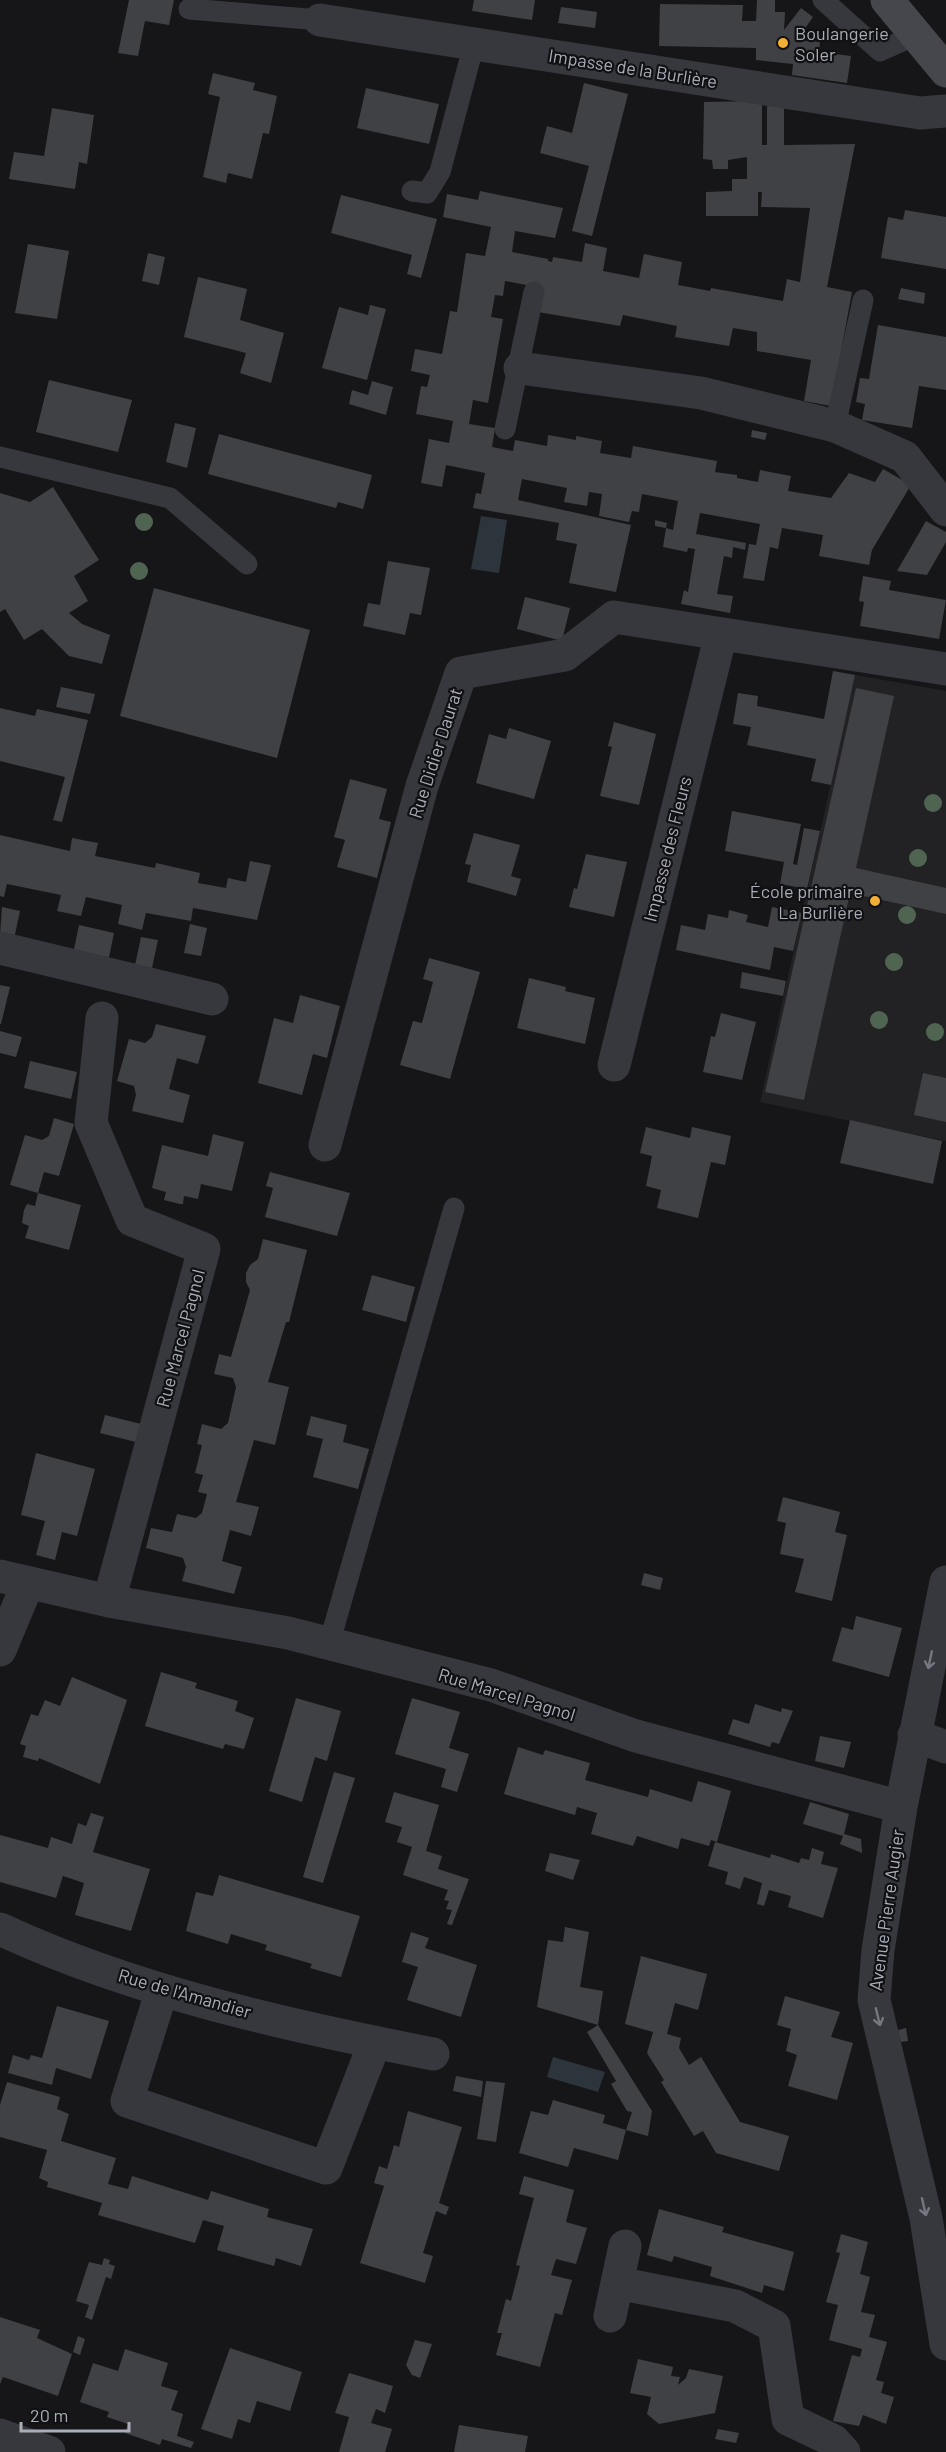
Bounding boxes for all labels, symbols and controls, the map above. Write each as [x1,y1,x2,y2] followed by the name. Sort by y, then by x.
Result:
[795,22,889,65] place label: Boulangerie Soler
[776,36,790,50] marker: Boulangerie Soler
[547,44,719,92] street label: Impasse de la Burlière
[404,685,466,821] street label: Rue Didier Daurat
[638,774,696,924] street label: Impasse des Fleurs
[750,880,863,923] place label: École primaire La Burlière
[868,894,882,908] marker: École primaire La Burlière
[151,1267,209,1409] street label: Rue Marcel Pagnol
[924,1649,935,1669] one-way arrow
[436,1663,578,1725] street label: Rue Marcel Pagnol
[864,1827,908,1992] street label: Avenue Pierre Augier
[116,1963,255,2023] street label: Rue de l'Amandier
[873,2008,885,2027] one-way arrow
[918,2197,930,2216] one-way arrow
[21,2395,129,2433] scale bar
[30,2404,68,2426] text: 20 m

